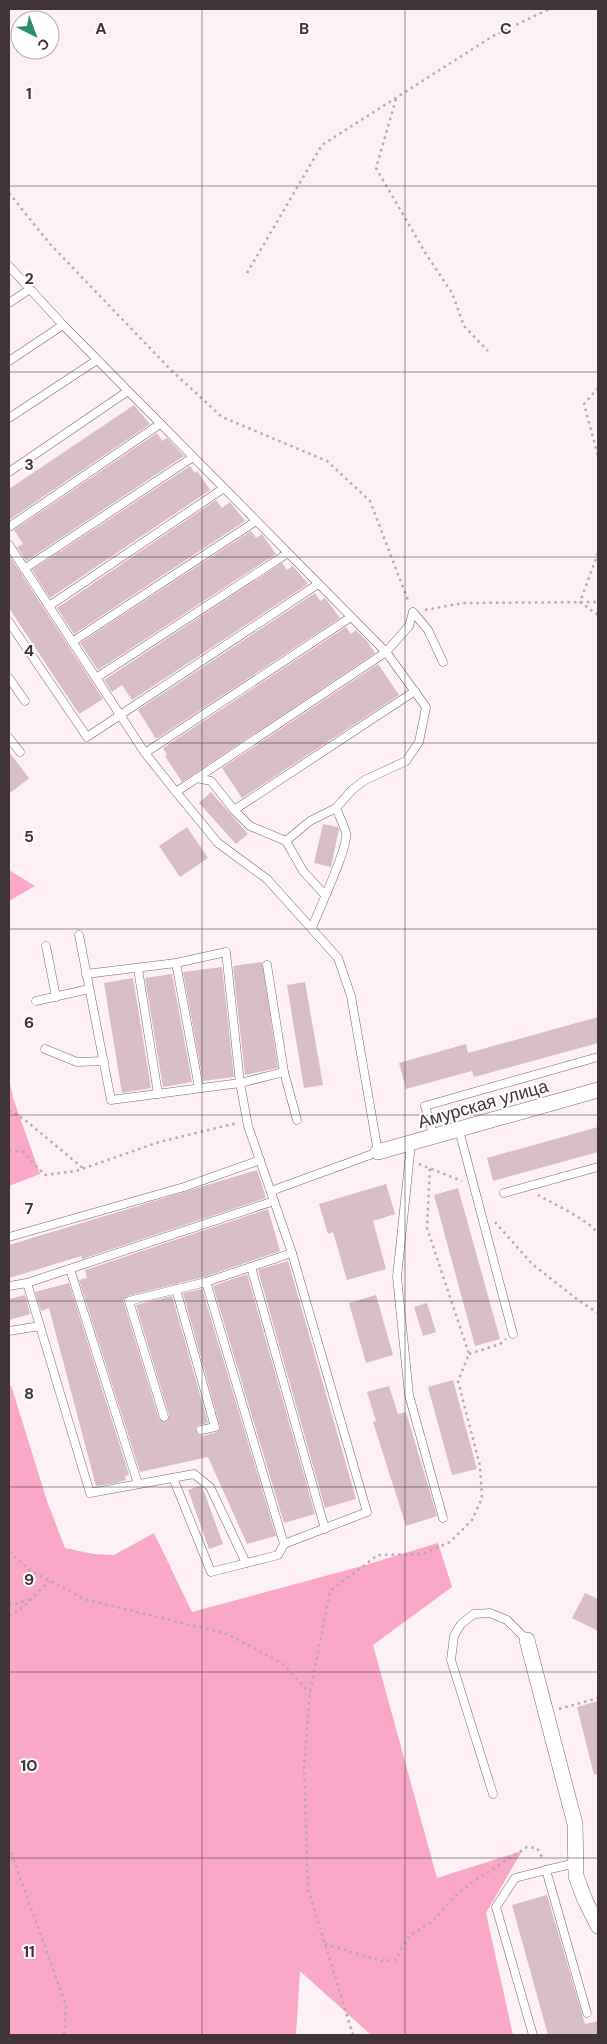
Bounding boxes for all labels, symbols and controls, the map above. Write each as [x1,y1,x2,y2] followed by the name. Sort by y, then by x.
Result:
[10,10,60,60] north arrow
[95,18,107,39] text: A
[299,18,309,39] text: B
[500,18,512,39] text: C
[34,35,53,55] text: С
[26,83,32,104] text: 1
[24,268,34,289] text: 2
[24,454,34,475] text: 3
[24,640,34,661] text: 4
[24,826,34,847] text: 5
[24,1012,34,1033] text: 6
[415,1074,552,1134] street label: Амурская улица
[25,1198,34,1219] text: 7
[24,1383,34,1404] text: 8
[24,1569,34,1590] text: 9
[20,1755,38,1776] text: 10
[23,1941,35,1962] text: 11

